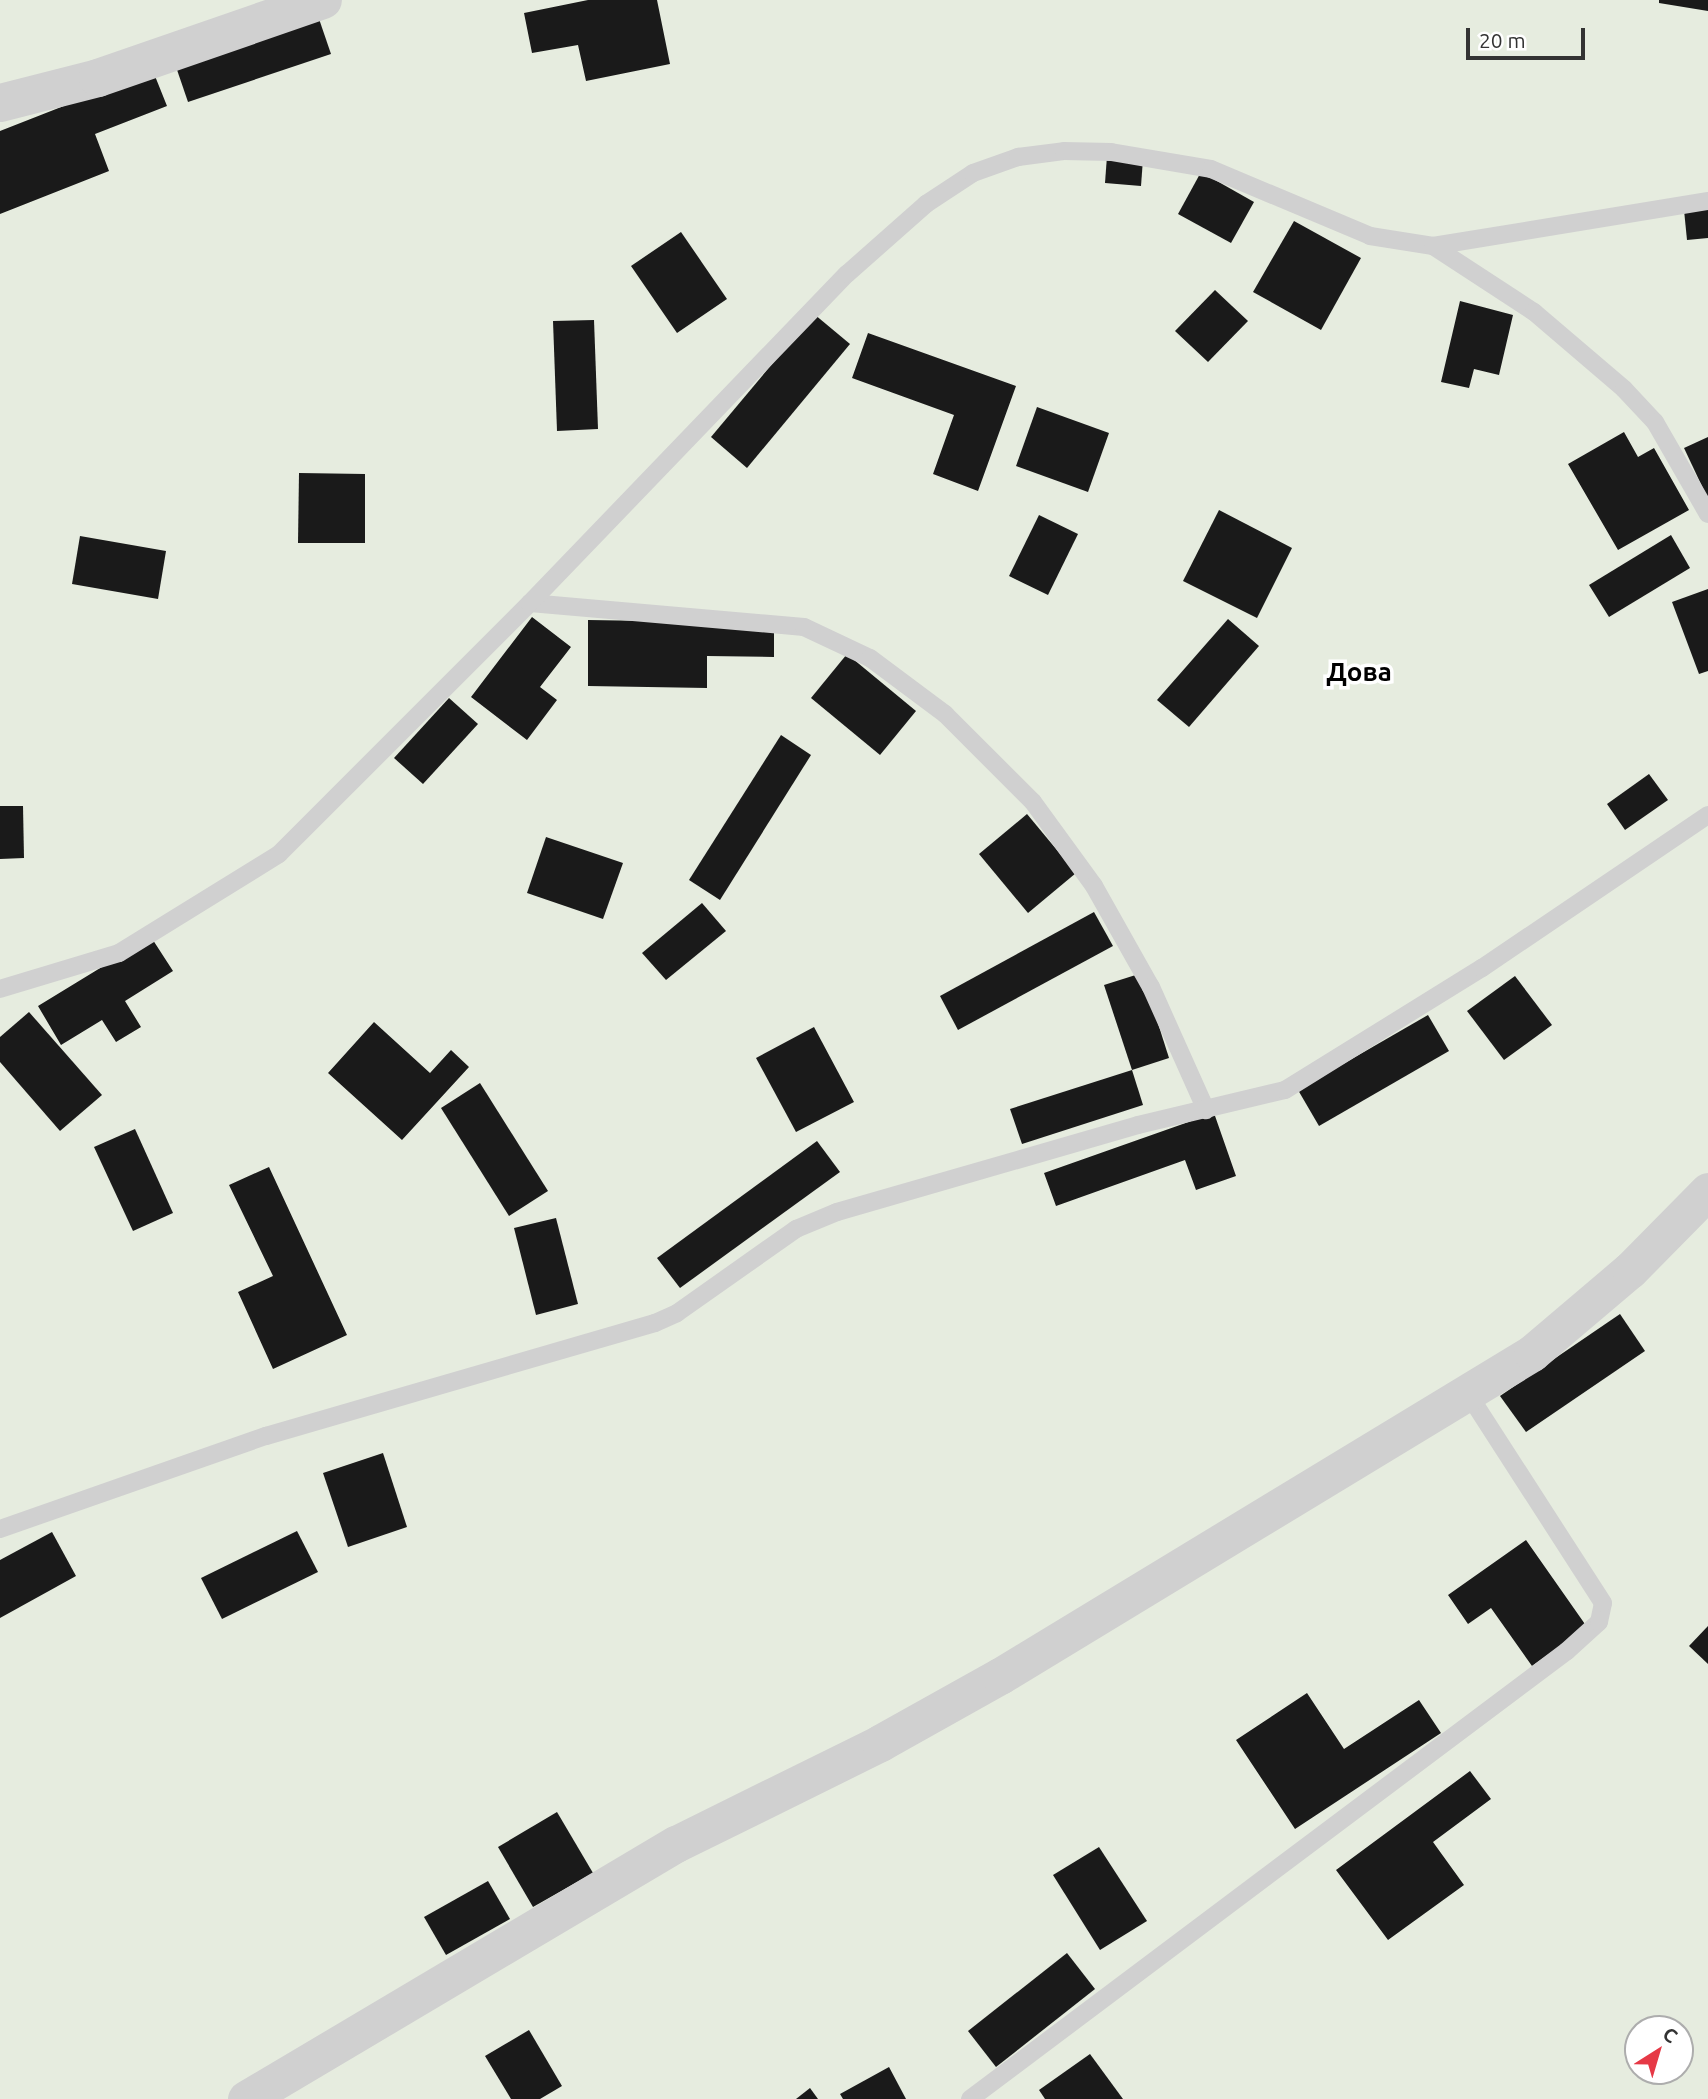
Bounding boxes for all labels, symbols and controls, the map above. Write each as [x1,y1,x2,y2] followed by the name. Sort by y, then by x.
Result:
[1470,14,1589,58] scale bar
[1479,28,1526,52] text: 20 m
[1326,656,1392,688] district label: Дова
[1624,2015,1694,2085] north arrow
[1659,2022,1682,2047] text: С

